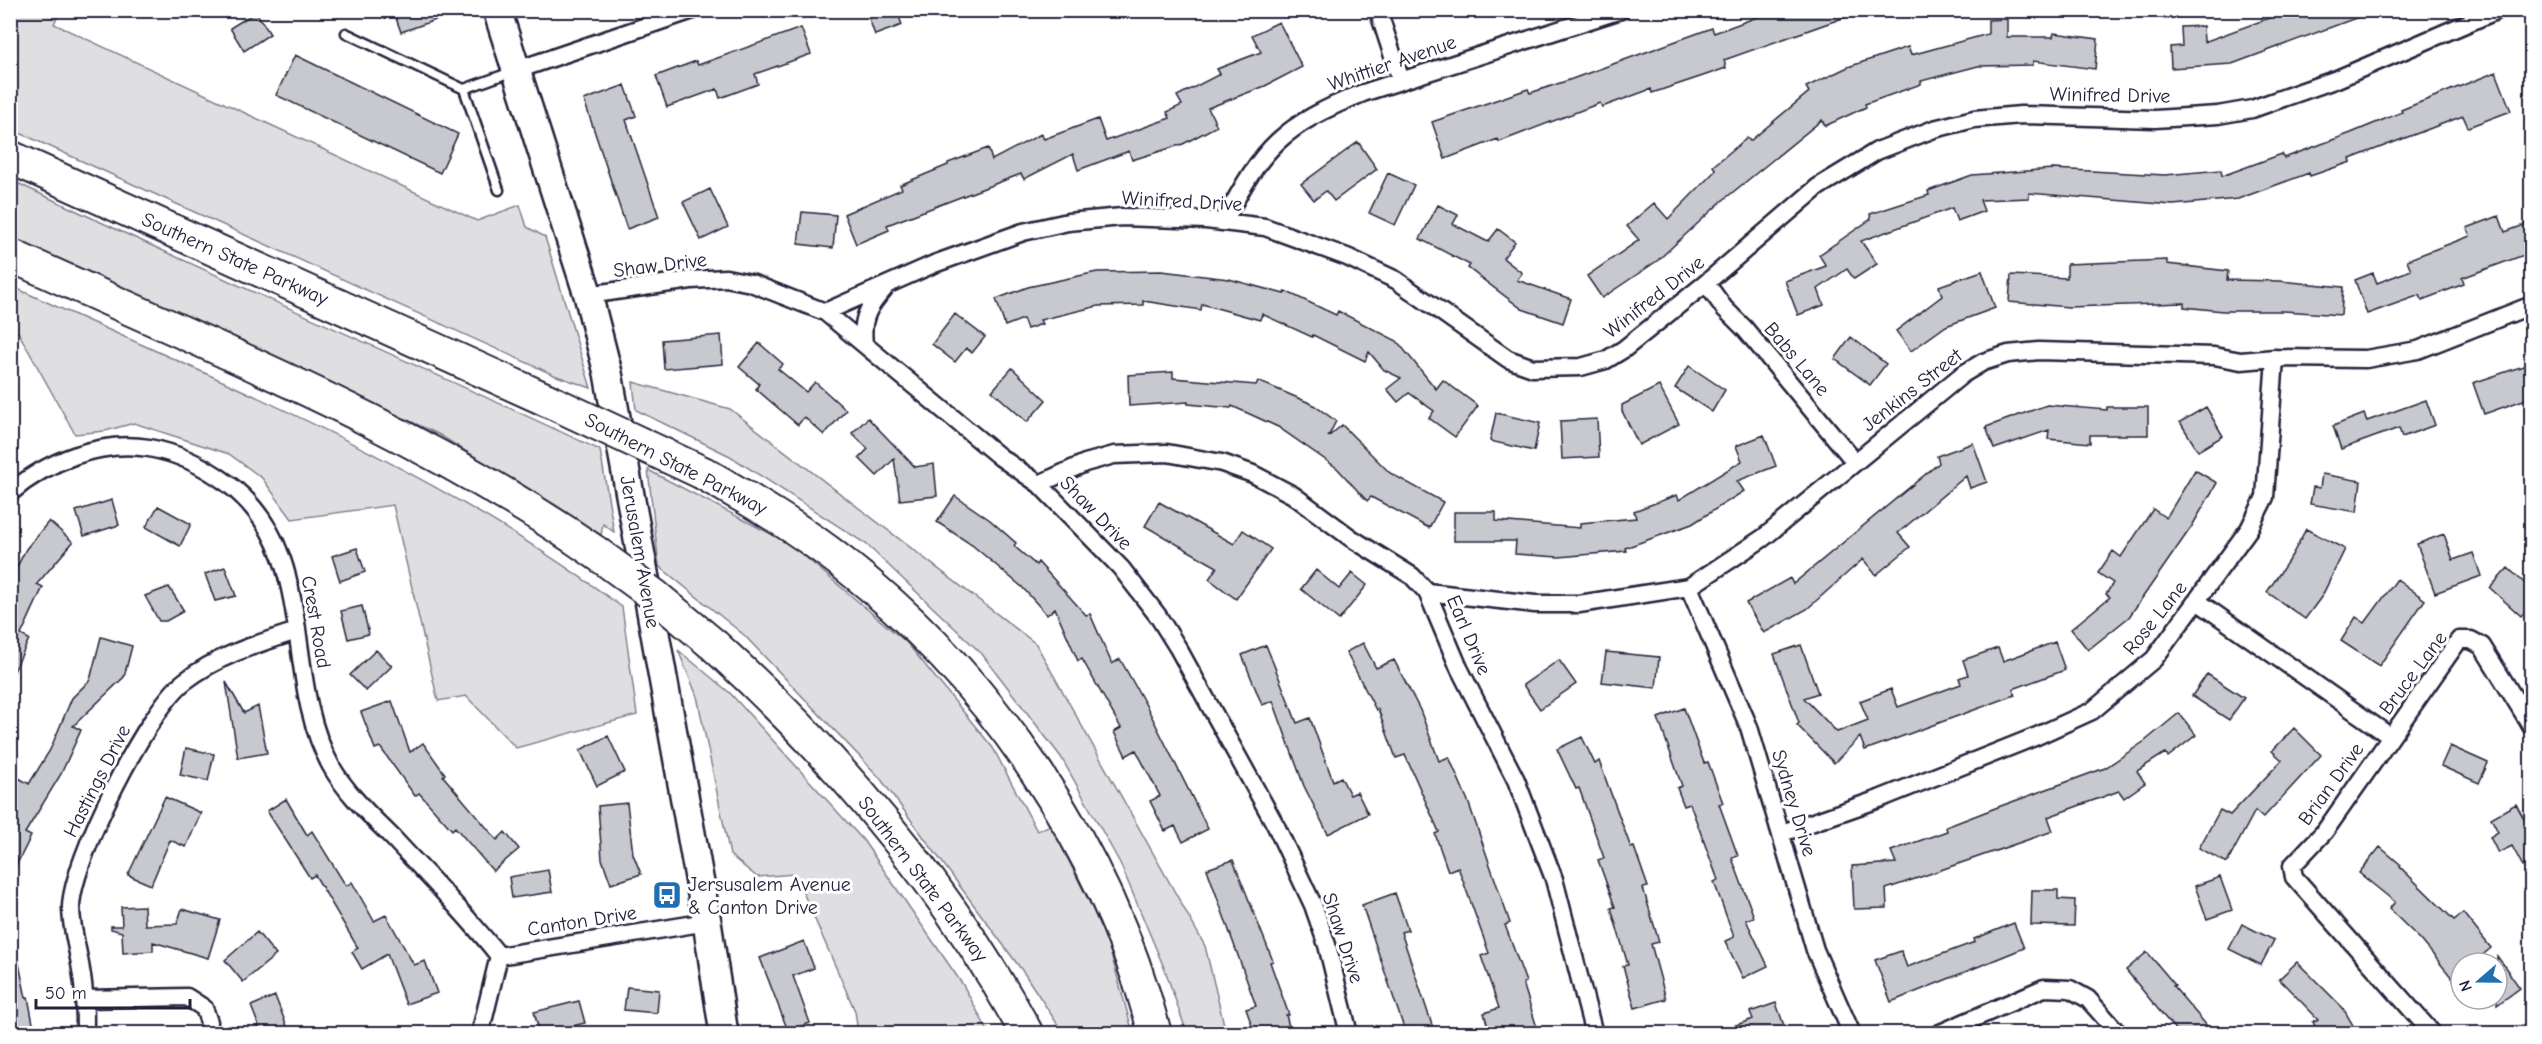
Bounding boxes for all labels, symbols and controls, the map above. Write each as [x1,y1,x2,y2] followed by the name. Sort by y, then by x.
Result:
[1325,30,1459,96] street label: Whittier Avenue
[2049,82,2171,108] street label: Winifred Drive
[1121,186,1243,216] street label: Winifred Drive
[138,208,332,311] street label: Southern State Parkway
[612,248,708,282] street label: Shaw Drive
[1599,251,1709,343] street label: Winifred Drive
[1759,317,1835,401] street label: Babs Lane
[1857,343,1968,436] street label: Jenkins Street
[581,408,771,520] street label: Southern State Parkway
[1055,471,1137,555] street label: Shaw Drive
[615,474,665,630] street label: Jerusalem Avenue
[297,574,335,670] street label: Crest Road
[2118,577,2192,659] street label: Rose Lane
[1442,592,1496,678] street label: Earl Drive
[2374,627,2452,719] street label: Bruce Lane
[59,721,135,841] street label: Hastings Drive
[2293,738,2369,830] street label: Brian Drive
[1767,747,1821,859] street label: Sydney Drive
[853,792,993,966] street label: Southern State Parkway
[688,873,851,919] place label: Jersusalem Avenue & Canton Drive
[651,879,683,911] bus stop icon: Jersusalem Avenue & Canton Drive
[1318,890,1368,986] street label: Shaw Drive
[526,901,638,941] street label: Canton Drive
[2449,951,2509,1011] north arrow
[36,972,190,1010] scale bar
[2456,978,2476,994] text: N
[45,983,87,1004] text: 50 m

